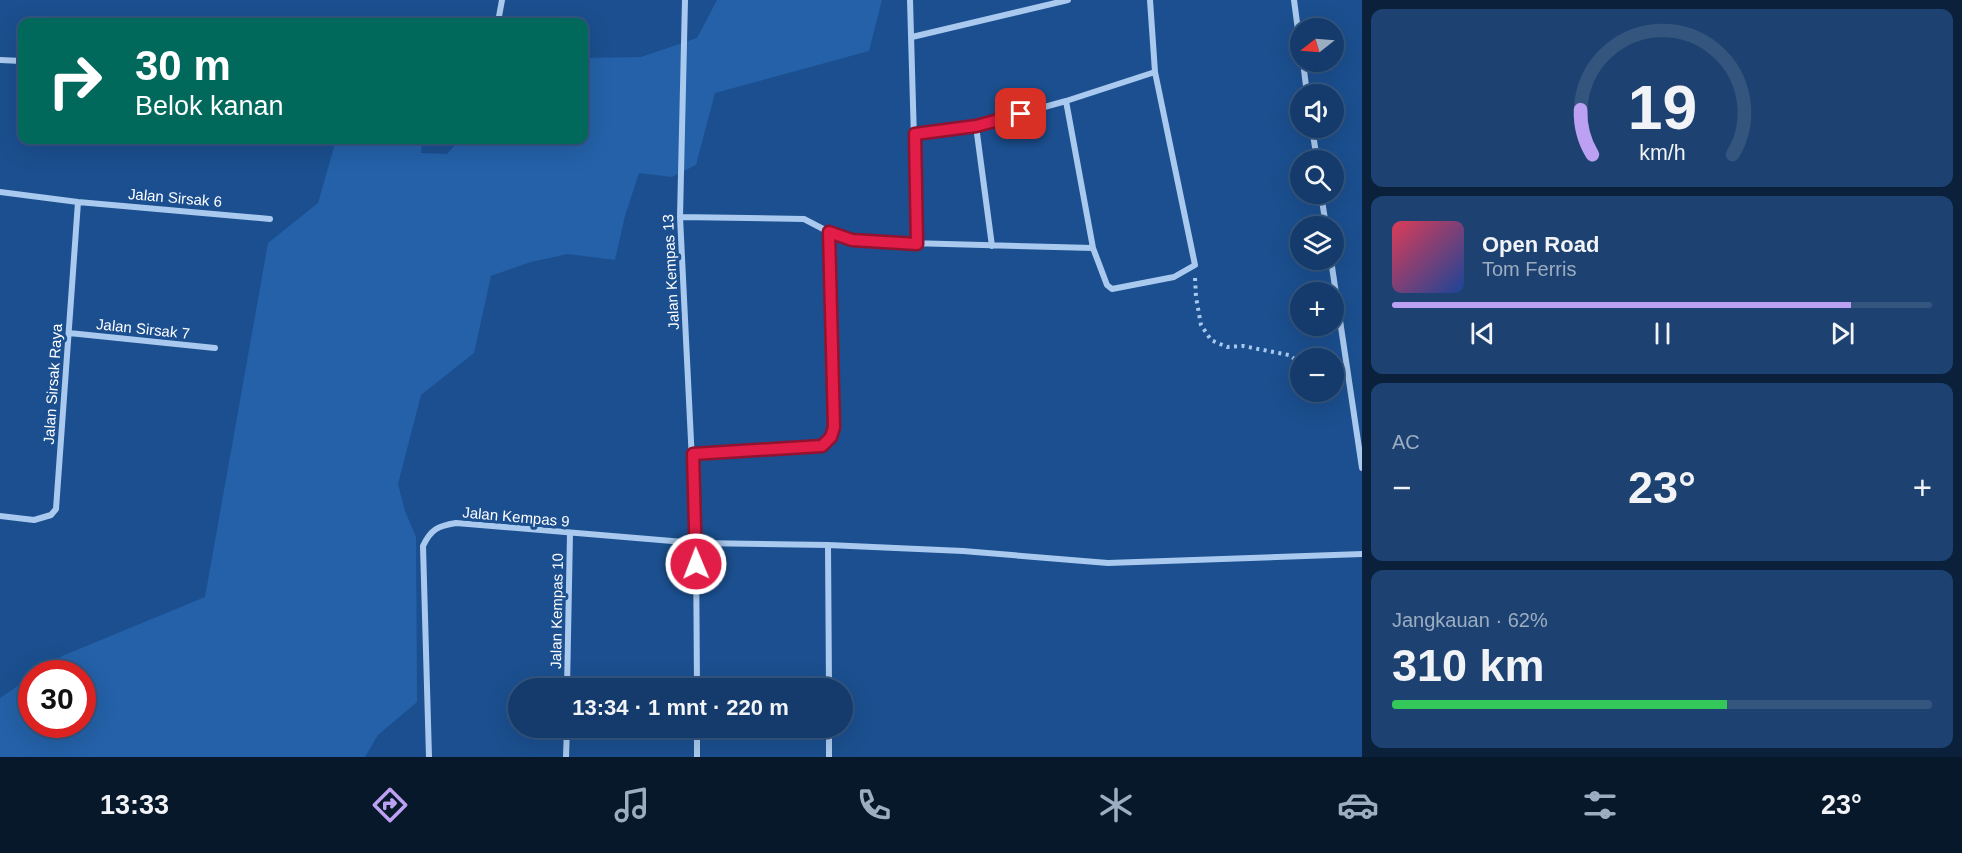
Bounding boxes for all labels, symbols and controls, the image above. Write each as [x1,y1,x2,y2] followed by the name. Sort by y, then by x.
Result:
[1290,18,1344,72] north arrow
[1290,18,1344,402] map controls
[36,42,114,120] icon: right
[135,42,231,89] text: 30 m
[1627,73,1697,142] text: 19
[1290,84,1344,138] button: sound
[995,88,1046,139] pin
[135,91,284,121] text: Belok kanan
[1004,97,1037,130] icon: arrive
[1639,141,1685,165] text: km/h
[1290,150,1344,204] button: search
[127,185,223,210] street label: Jalan Sirsak 6
[659,214,682,330] street label: Jalan Kempas 13
[1290,216,1344,270] button: layers
[1482,232,1599,257] text: Open Road
[1482,258,1576,280] text: Tom Ferris
[1290,282,1344,336] button: +
[95,315,191,342] street label: Jalan Sirsak 7
[1466,317,1499,350] icon: previous
[1646,317,1679,350] icon: pause
[1826,317,1859,350] icon: next
[40,322,65,445] street label: Jalan Sirsak Raya
[1290,348,1344,402] button: −
[1392,431,1420,453] text: AC
[1628,462,1696,513] text: 23°
[1392,469,1411,506] text: −
[1913,469,1932,506] text: +
[462,503,570,530] street label: Jalan Kempas 9
[664,532,728,596] position arrow
[547,553,566,669] street label: Jalan Kempas 10
[1392,609,1548,631] text: Jangkauan · 62%
[1392,640,1545,691] text: 310 km
[18,660,96,738] speed limit sign: 30
[572,695,789,720] text: 13:34 · 1 mnt · 220 m
[369,784,411,826] icon: directions
[611,784,653,826] icon: music
[853,784,895,826] icon: phone
[1095,784,1137,826] icon: climate
[1337,784,1379,826] icon: car
[1579,784,1621,826] icon: filters
[100,790,169,820] text: 13:33
[1821,790,1862,820] text: 23°

